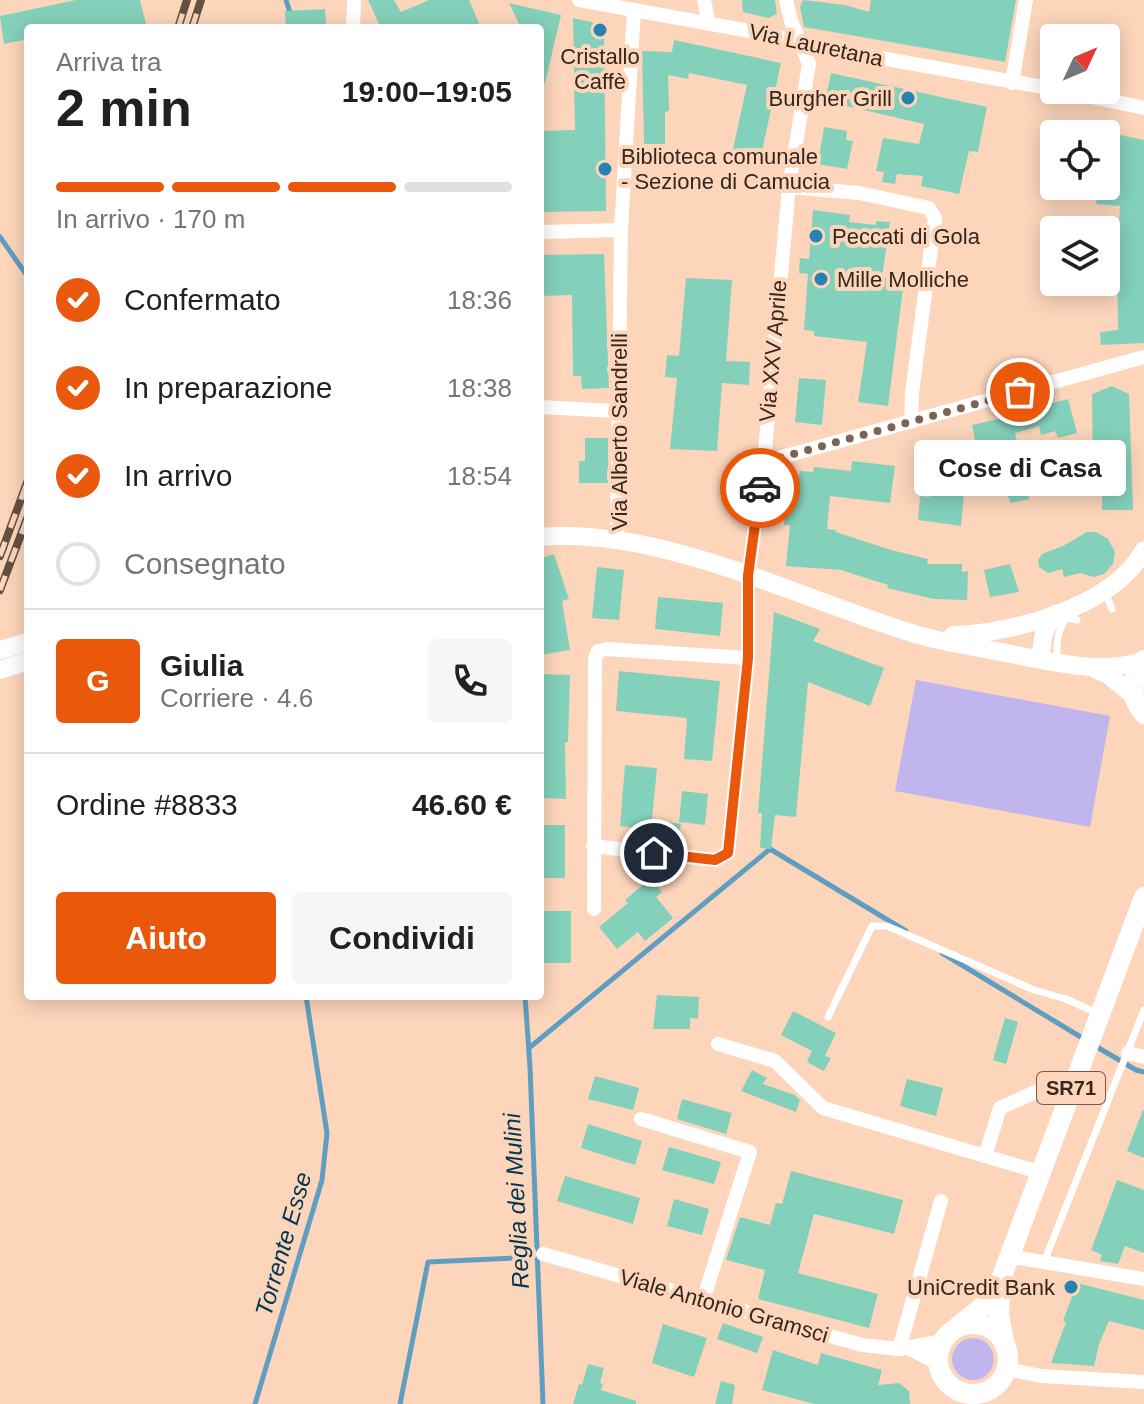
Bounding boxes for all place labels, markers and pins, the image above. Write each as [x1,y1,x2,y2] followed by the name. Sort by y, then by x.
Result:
[591,21,609,39] marker: Cristallo Caffè
[560,44,640,94] place label: Cristallo Caffè
[769,86,892,111] place label: Burgher Grill
[899,89,917,107] marker: Burgher Grill
[621,144,831,194] place label: Biblioteca comunale - Sezione di Camucia
[596,160,614,178] marker: Biblioteca comunale - Sezione di Camucia
[832,224,981,249] place label: Peccati di Gola
[807,227,825,245] marker: Peccati di Gola
[837,267,969,292] place label: Mille Molliche
[812,270,830,288] marker: Mille Molliche
[986,358,1054,426] pin
[914,440,1126,496] callout: Cose di Casa
[620,819,688,887] pin
[907,1275,1056,1300] place label: UniCredit Bank
[1062,1278,1080,1296] marker: UniCredit Bank

